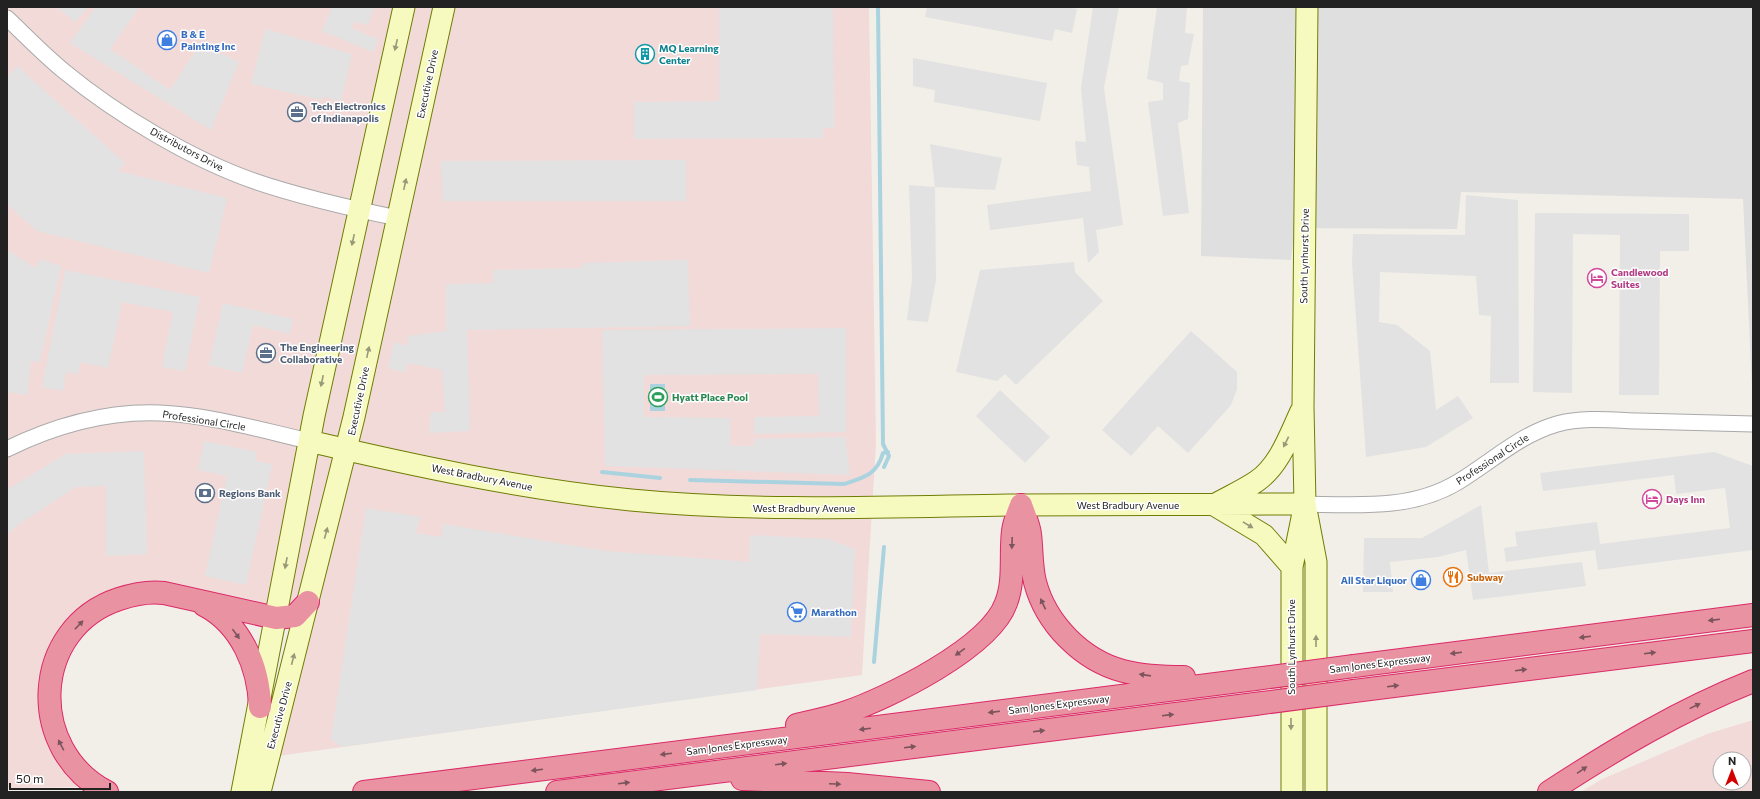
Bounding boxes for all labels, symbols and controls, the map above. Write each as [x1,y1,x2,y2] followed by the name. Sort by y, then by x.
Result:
[181,28,235,52] place label: B & E Painting Inc
[156,29,178,51] shop icon: B & E Painting Inc
[393,39,399,51] one-way arrow
[659,42,719,66] place label: MQ Learning Center
[634,43,656,65] building icon: MQ Learning Center
[414,49,440,119] street label: Executive Drive
[311,100,386,124] place label: Tech Electronics of Indianapolis
[286,101,308,123] office icon: Tech Electronics of Indianapolis
[148,125,226,173] street label: Distributors Drive
[403,178,409,190] one-way arrow
[1297,208,1311,304] street label: South Lynhurst Drive
[349,234,355,247] one-way arrow
[1611,266,1669,290] place label: Candlewood Suites
[1586,267,1608,289] hotel icon: Candlewood Suites
[280,341,354,365] place label: The Engineering Collaborative
[255,342,277,364] office icon: The Engineering Collaborative
[366,346,372,358] one-way arrow
[345,366,371,436] street label: Executive Drive
[319,375,325,387] one-way arrow
[647,386,669,408] sports icon: Hyatt Place Pool
[672,391,748,403] place label: Hyatt Place Pool
[162,408,246,432] street label: Professional Circle
[1453,431,1531,487] street label: Professional Circle
[1283,437,1289,448] one-way arrow
[431,461,533,493] street label: West Bradbury Avenue
[194,482,216,504] bank icon: Regions Bank
[219,487,281,499] place label: Regions Bank
[1641,488,1663,510] hotel icon: Days Inn
[1666,493,1705,505] place label: Days Inn
[1077,499,1179,511] street label: West Bradbury Avenue
[753,502,855,514] street label: West Bradbury Avenue
[1243,521,1253,529] one-way arrow
[323,527,329,539] one-way arrow
[1009,537,1016,549] one-way arrow
[283,557,289,570] one-way arrow
[1442,566,1464,588] restaurant icon: Subway
[1410,569,1432,591] shop icon: All Star Liquor
[1467,571,1504,583] place label: Subway
[1341,574,1407,586] place label: All Star Liquor
[1040,598,1046,609] one-way arrow
[1285,599,1297,695] street label: South Lynhurst Drive
[786,601,808,623] supermarket icon: Marathon
[811,606,857,618] place label: Marathon
[1708,617,1720,623] one-way arrow
[74,620,83,630] one-way arrow
[232,629,240,639] one-way arrow
[1313,634,1319,647] one-way arrow
[1579,634,1591,640] one-way arrow
[954,648,965,657] one-way arrow
[1450,650,1462,656] one-way arrow
[1644,650,1657,657] one-way arrow
[1329,651,1431,675] street label: Sam Jones Expressway
[291,653,297,665] one-way arrow
[1515,667,1528,673] one-way arrow
[1139,672,1151,678] one-way arrow
[264,680,294,750] street label: Executive Drive
[1386,683,1399,689] one-way arrow
[1008,692,1110,716] street label: Sam Jones Expressway
[1689,703,1700,709] one-way arrow
[988,709,1000,715] one-way arrow
[1162,712,1175,718] one-way arrow
[1288,718,1294,731] one-way arrow
[859,725,871,732] one-way arrow
[1033,728,1046,734] one-way arrow
[686,733,788,757] street label: Sam Jones Expressway
[57,739,64,751] one-way arrow
[904,744,917,751] one-way arrow
[660,750,672,757] one-way arrow
[1712,751,1752,791] north arrow
[1728,754,1736,767] text: N
[775,760,788,767] one-way arrow
[10,765,110,791] scale bar
[531,767,543,773] one-way arrow
[1576,767,1588,774] one-way arrow
[16,771,44,785] text: 50 m
[618,780,630,787] one-way arrow
[829,781,842,787] one-way arrow

